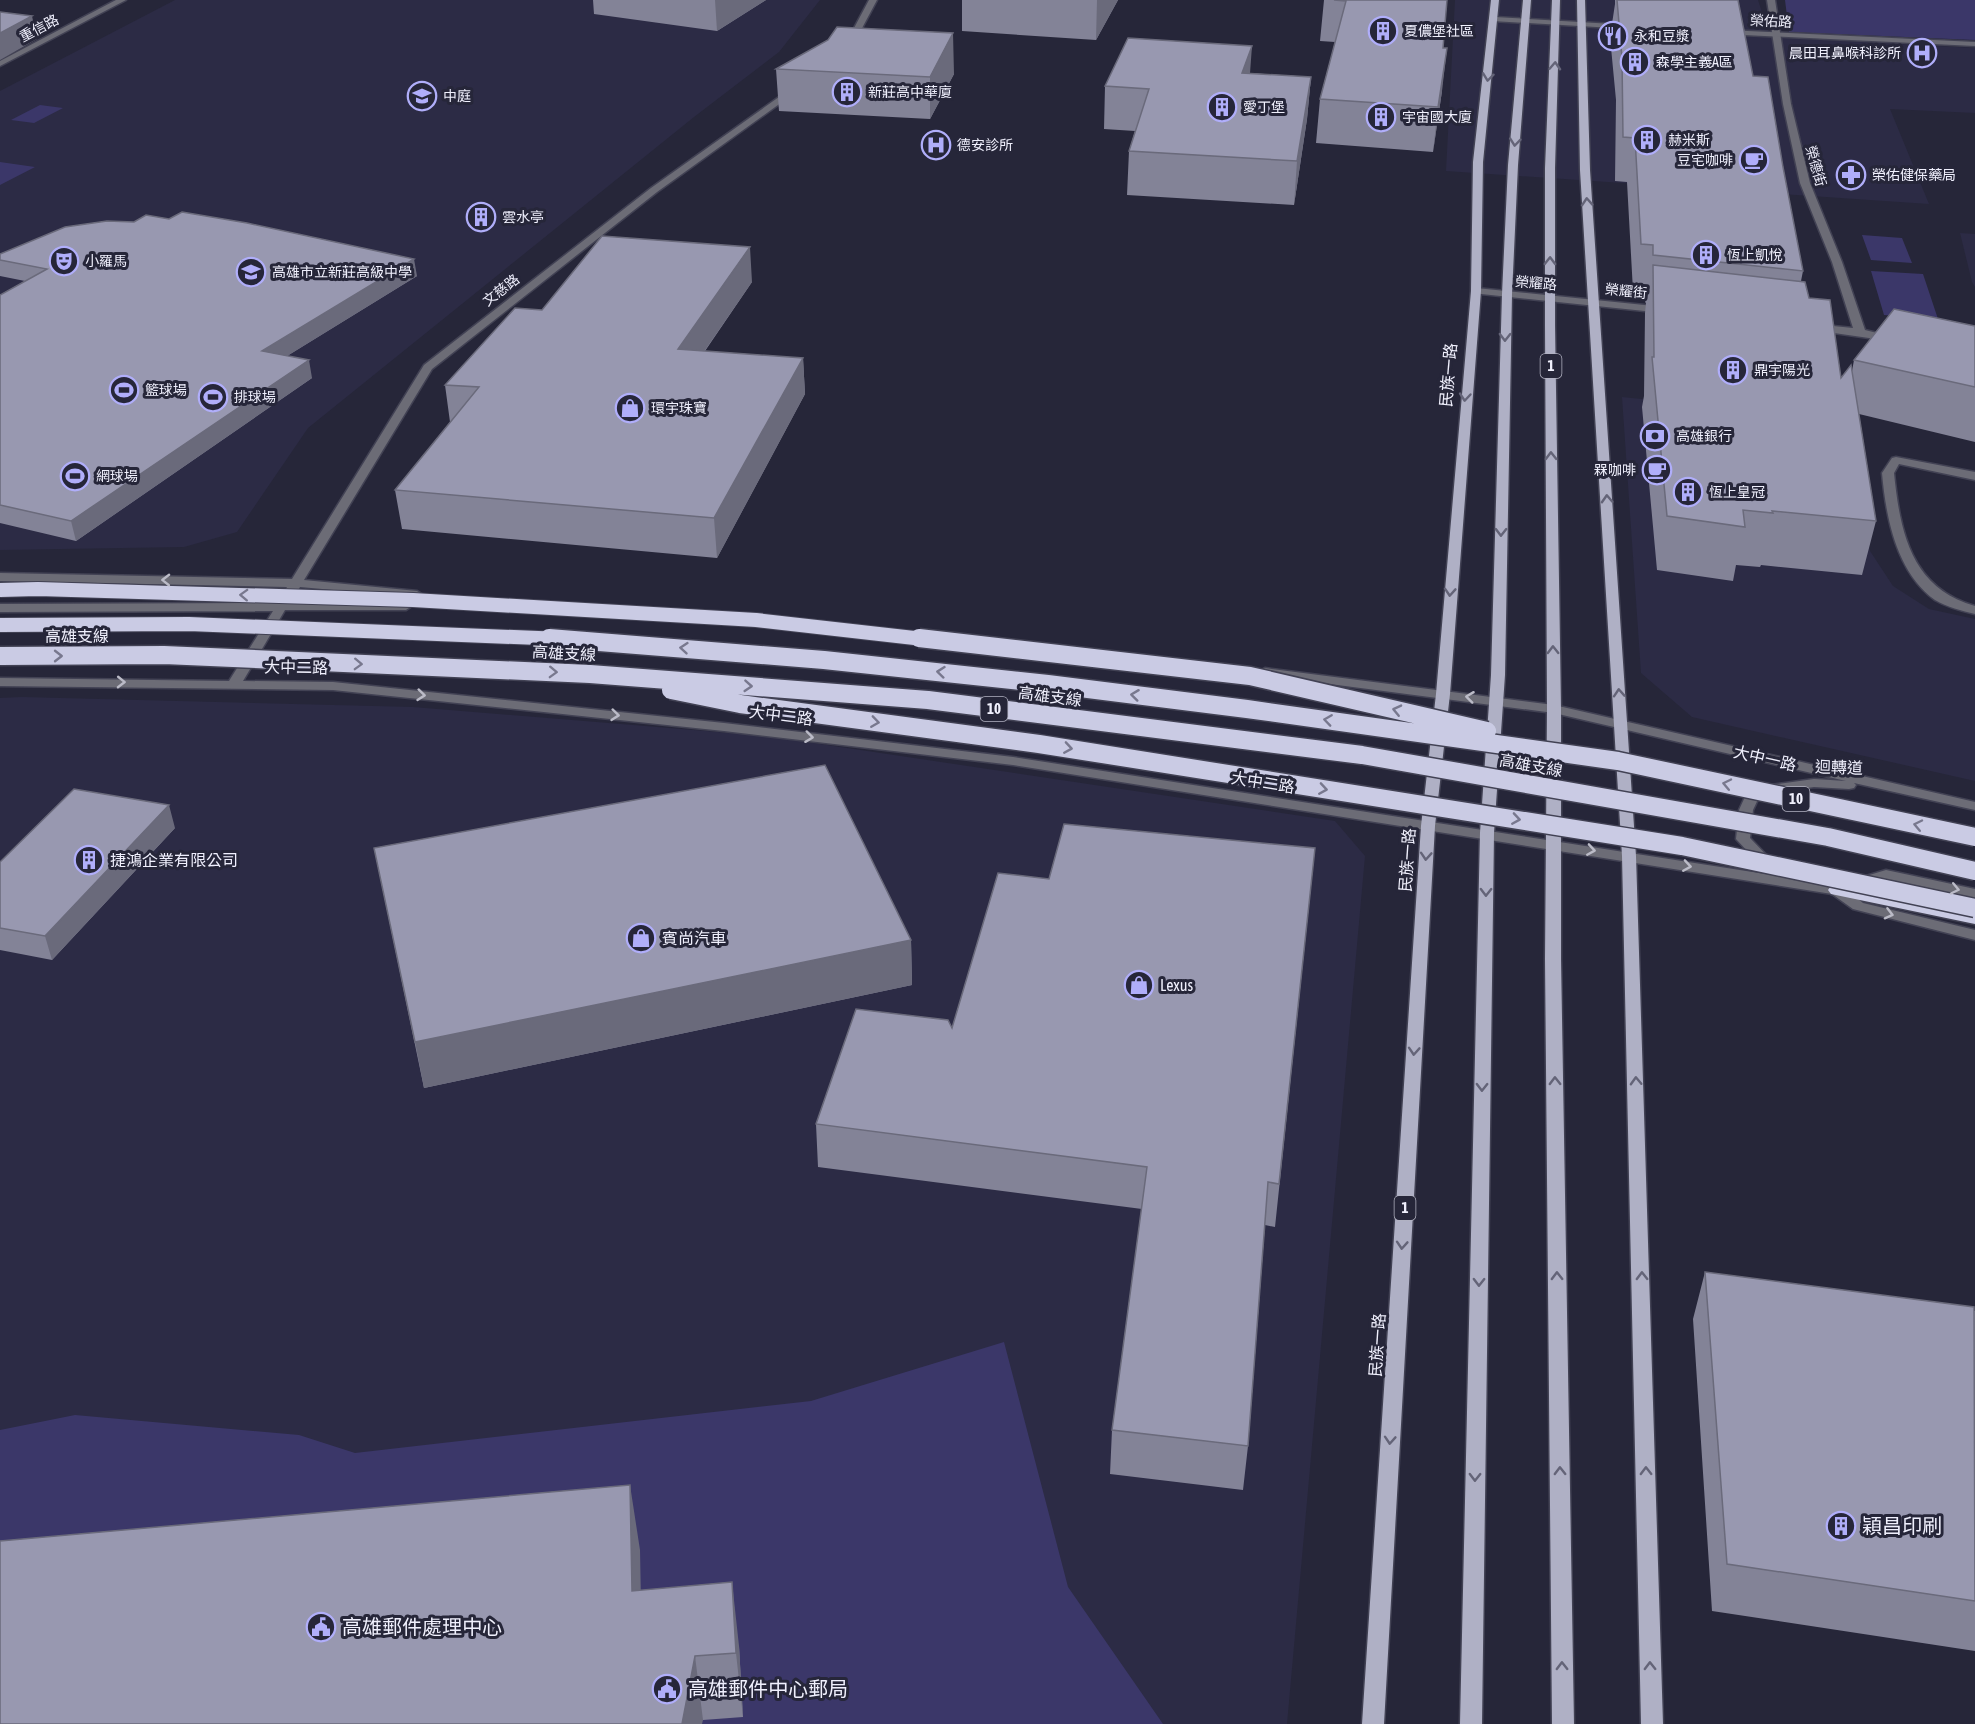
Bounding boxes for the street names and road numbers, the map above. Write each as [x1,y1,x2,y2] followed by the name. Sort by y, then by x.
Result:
[17,11,61,45] street label: 重信路
[1750,12,1792,30] street label: 榮佑路
[1803,144,1829,188] street label: 榮德街
[480,271,522,309] street label: 文慈路
[1514,273,1558,293] street label: 榮耀路
[1604,281,1648,301] street label: 榮耀街
[1436,342,1460,408] street label: 民族一路
[1540,354,1562,378] road number: 1
[45,627,109,645] street label: 高雄支線
[532,642,596,664] street label: 高雄支線
[264,657,328,677] street label: 大中二路
[1017,683,1083,709] street label: 高雄支線
[980,697,1008,721] road number: 10
[748,702,814,728] street label: 大中二路
[1732,742,1798,774] street label: 大中一路
[1498,751,1564,779] street label: 高雄支線
[1815,757,1863,777] street label: 迴轉道
[1230,768,1296,796] street label: 大中二路
[1782,787,1810,811] road number: 10
[1396,827,1418,893] street label: 民族一路
[1394,1196,1416,1220] road number: 1
[1366,1312,1388,1378] street label: 民族一路

